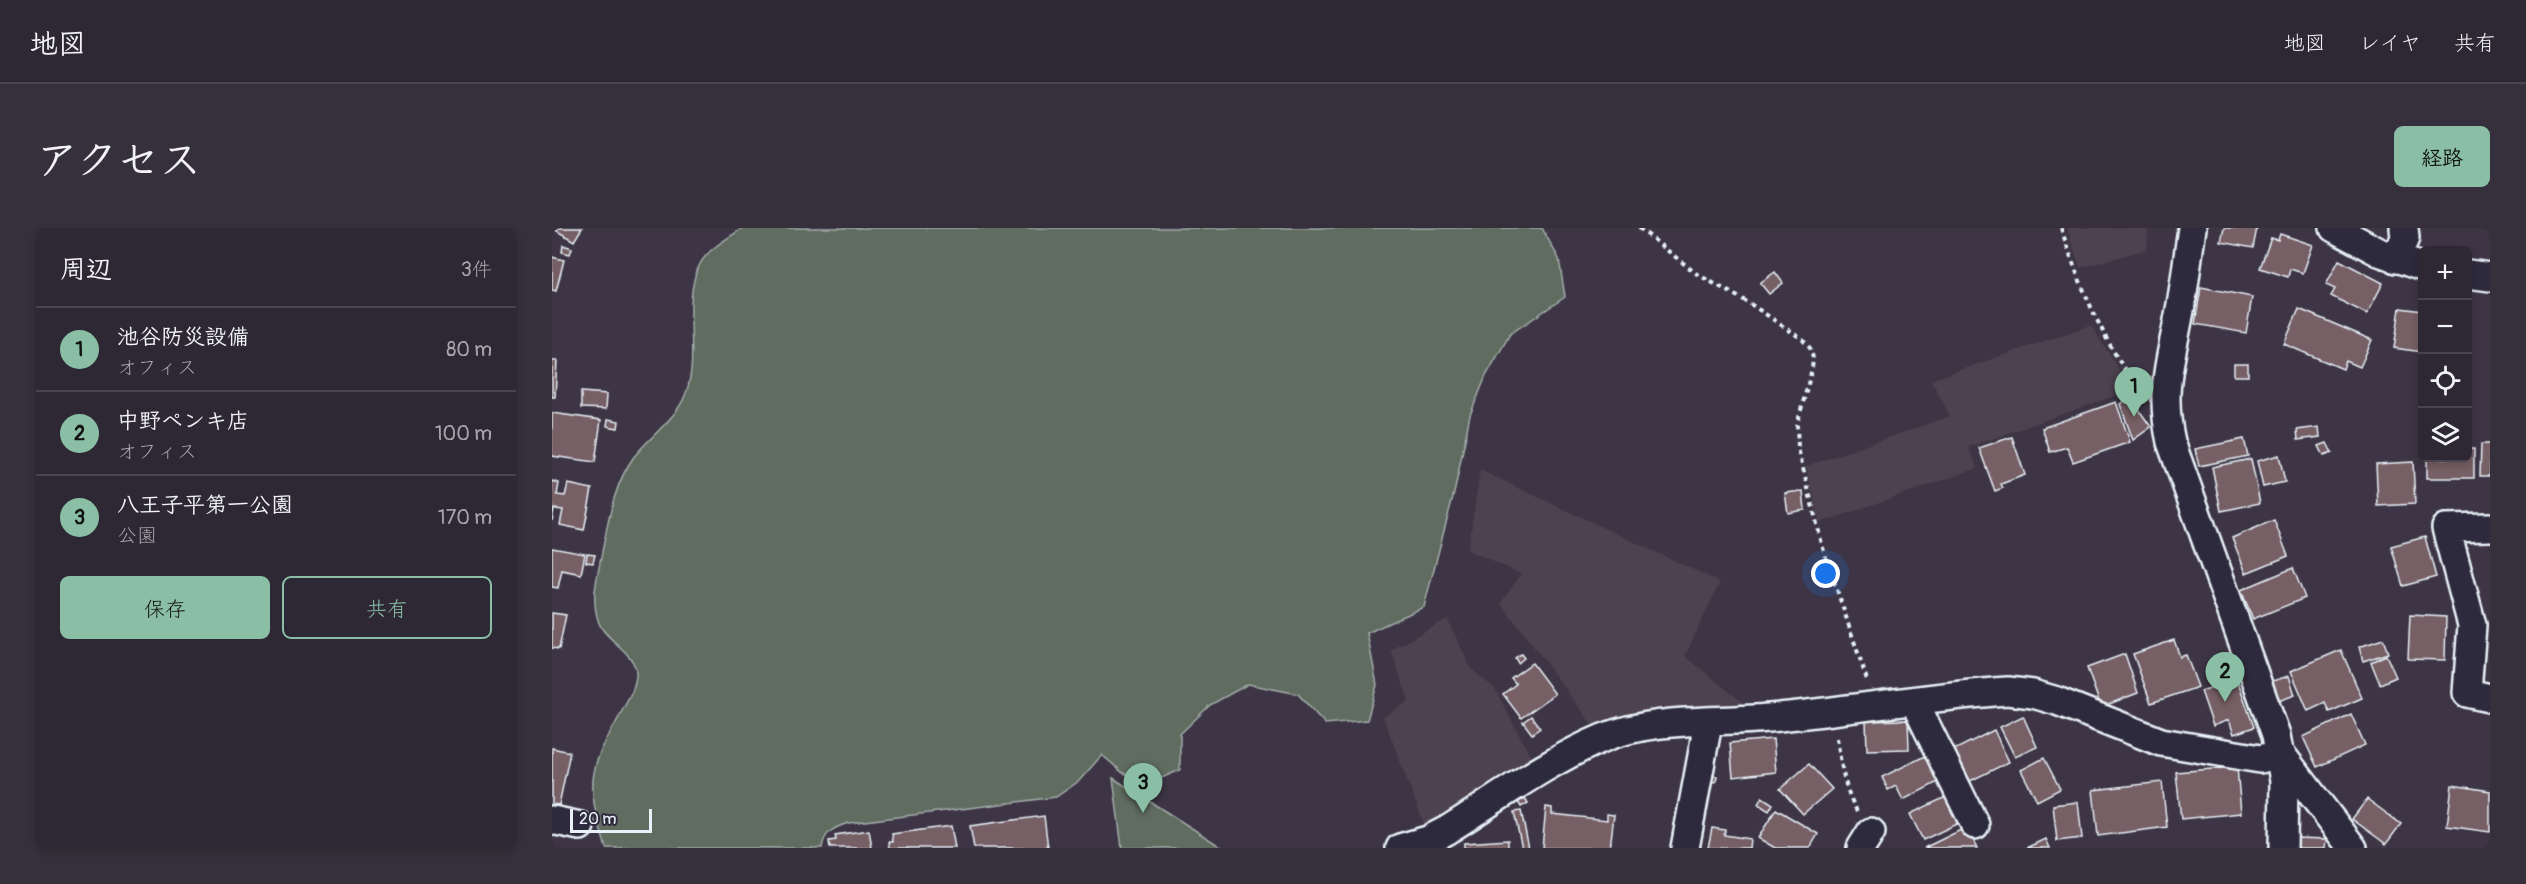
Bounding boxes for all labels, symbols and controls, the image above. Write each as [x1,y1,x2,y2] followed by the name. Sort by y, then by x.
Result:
[30,27,86,62] text: 地図
[2284,30,2326,57] text: 地図
[2359,30,2421,57] text: レイヤ
[2454,30,2496,57] text: 共有
[2394,126,2490,187] button: 経路
[36,135,201,187] text: アクセス
[2418,246,2472,462] map controls
[2418,246,2472,300] button: +
[60,254,112,286] text: 周辺
[461,257,492,282] text: 3件
[2418,300,2472,354] button: −
[117,323,249,351] text: 池谷防災設備
[76,337,83,362] text: 1
[446,337,492,362] text: 80 m
[2418,354,2472,408] button: locate
[117,355,197,380] text: オフィス
[2114,368,2154,417] pin: 1
[117,407,249,435] text: 中野ペンキ店
[2418,408,2472,462] button: layers
[74,421,85,446] text: 2
[435,421,492,446] text: 100 m
[117,439,197,464] text: オフィス
[117,491,293,519] text: 八王子平第一公園
[74,505,85,530] text: 3
[438,505,492,530] text: 170 m
[117,523,157,548] text: 公園
[1811,559,1840,588] your location
[60,576,270,639] button: 保存
[282,576,492,639] button: 共有
[2206,652,2244,702] pin: 2
[1124,764,1162,813] pin: 3
[570,806,652,834] scale bar
[579,809,617,829] text: 20 m

